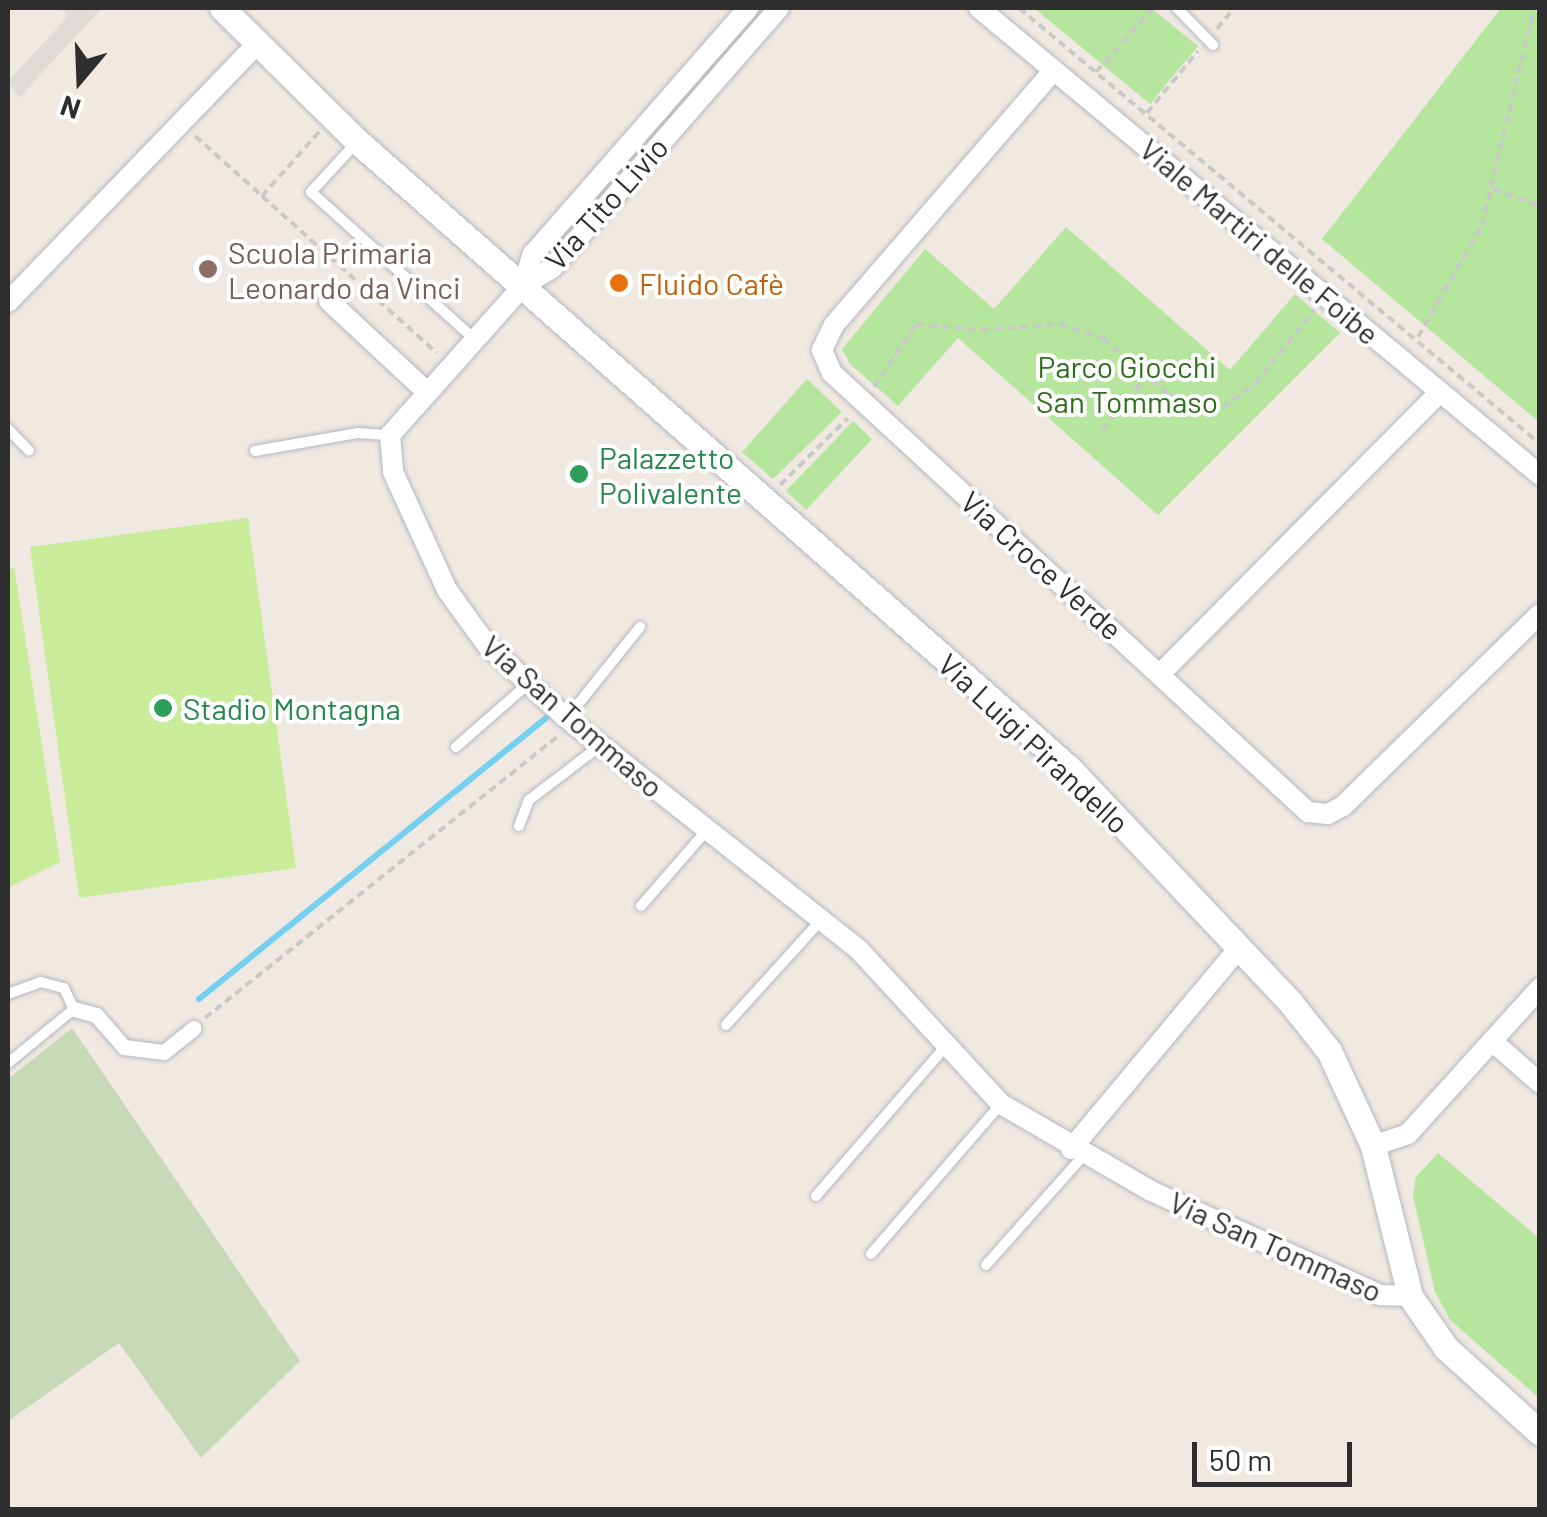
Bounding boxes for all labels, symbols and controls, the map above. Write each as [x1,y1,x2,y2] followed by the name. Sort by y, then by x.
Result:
[30,30,130,130] north arrow
[56,89,85,127] text: N
[537,129,675,277] street label: Via Tito Livio
[1133,130,1387,352] street label: Viale Martiri delle Foibe
[228,234,461,304] place label: Scuola Primaria Leonardo da Vinci
[197,258,219,280] marker: Scuola Primaria Leonardo da Vinci
[639,265,784,301] place label: Fluido Cafè
[608,272,630,294] marker: Fluido Cafè
[1036,348,1218,418] park label: Parco Giocchi San Tommaso
[599,439,742,510] place label: Palazzetto Polivalente
[568,463,590,485] marker: Palazzetto Polivalente
[954,483,1130,647] street label: Via Croce Verde
[475,627,671,805] street label: Via San Tommaso
[931,646,1137,840] street label: Via Luigi Pirandello
[183,690,401,726] place label: Stadio Montagna
[152,697,174,719] marker: Stadio Montagna
[1164,1183,1388,1309] street label: Via San Tommaso
[1197,1422,1357,1484] scale bar
[1209,1441,1272,1477] text: 50 m

